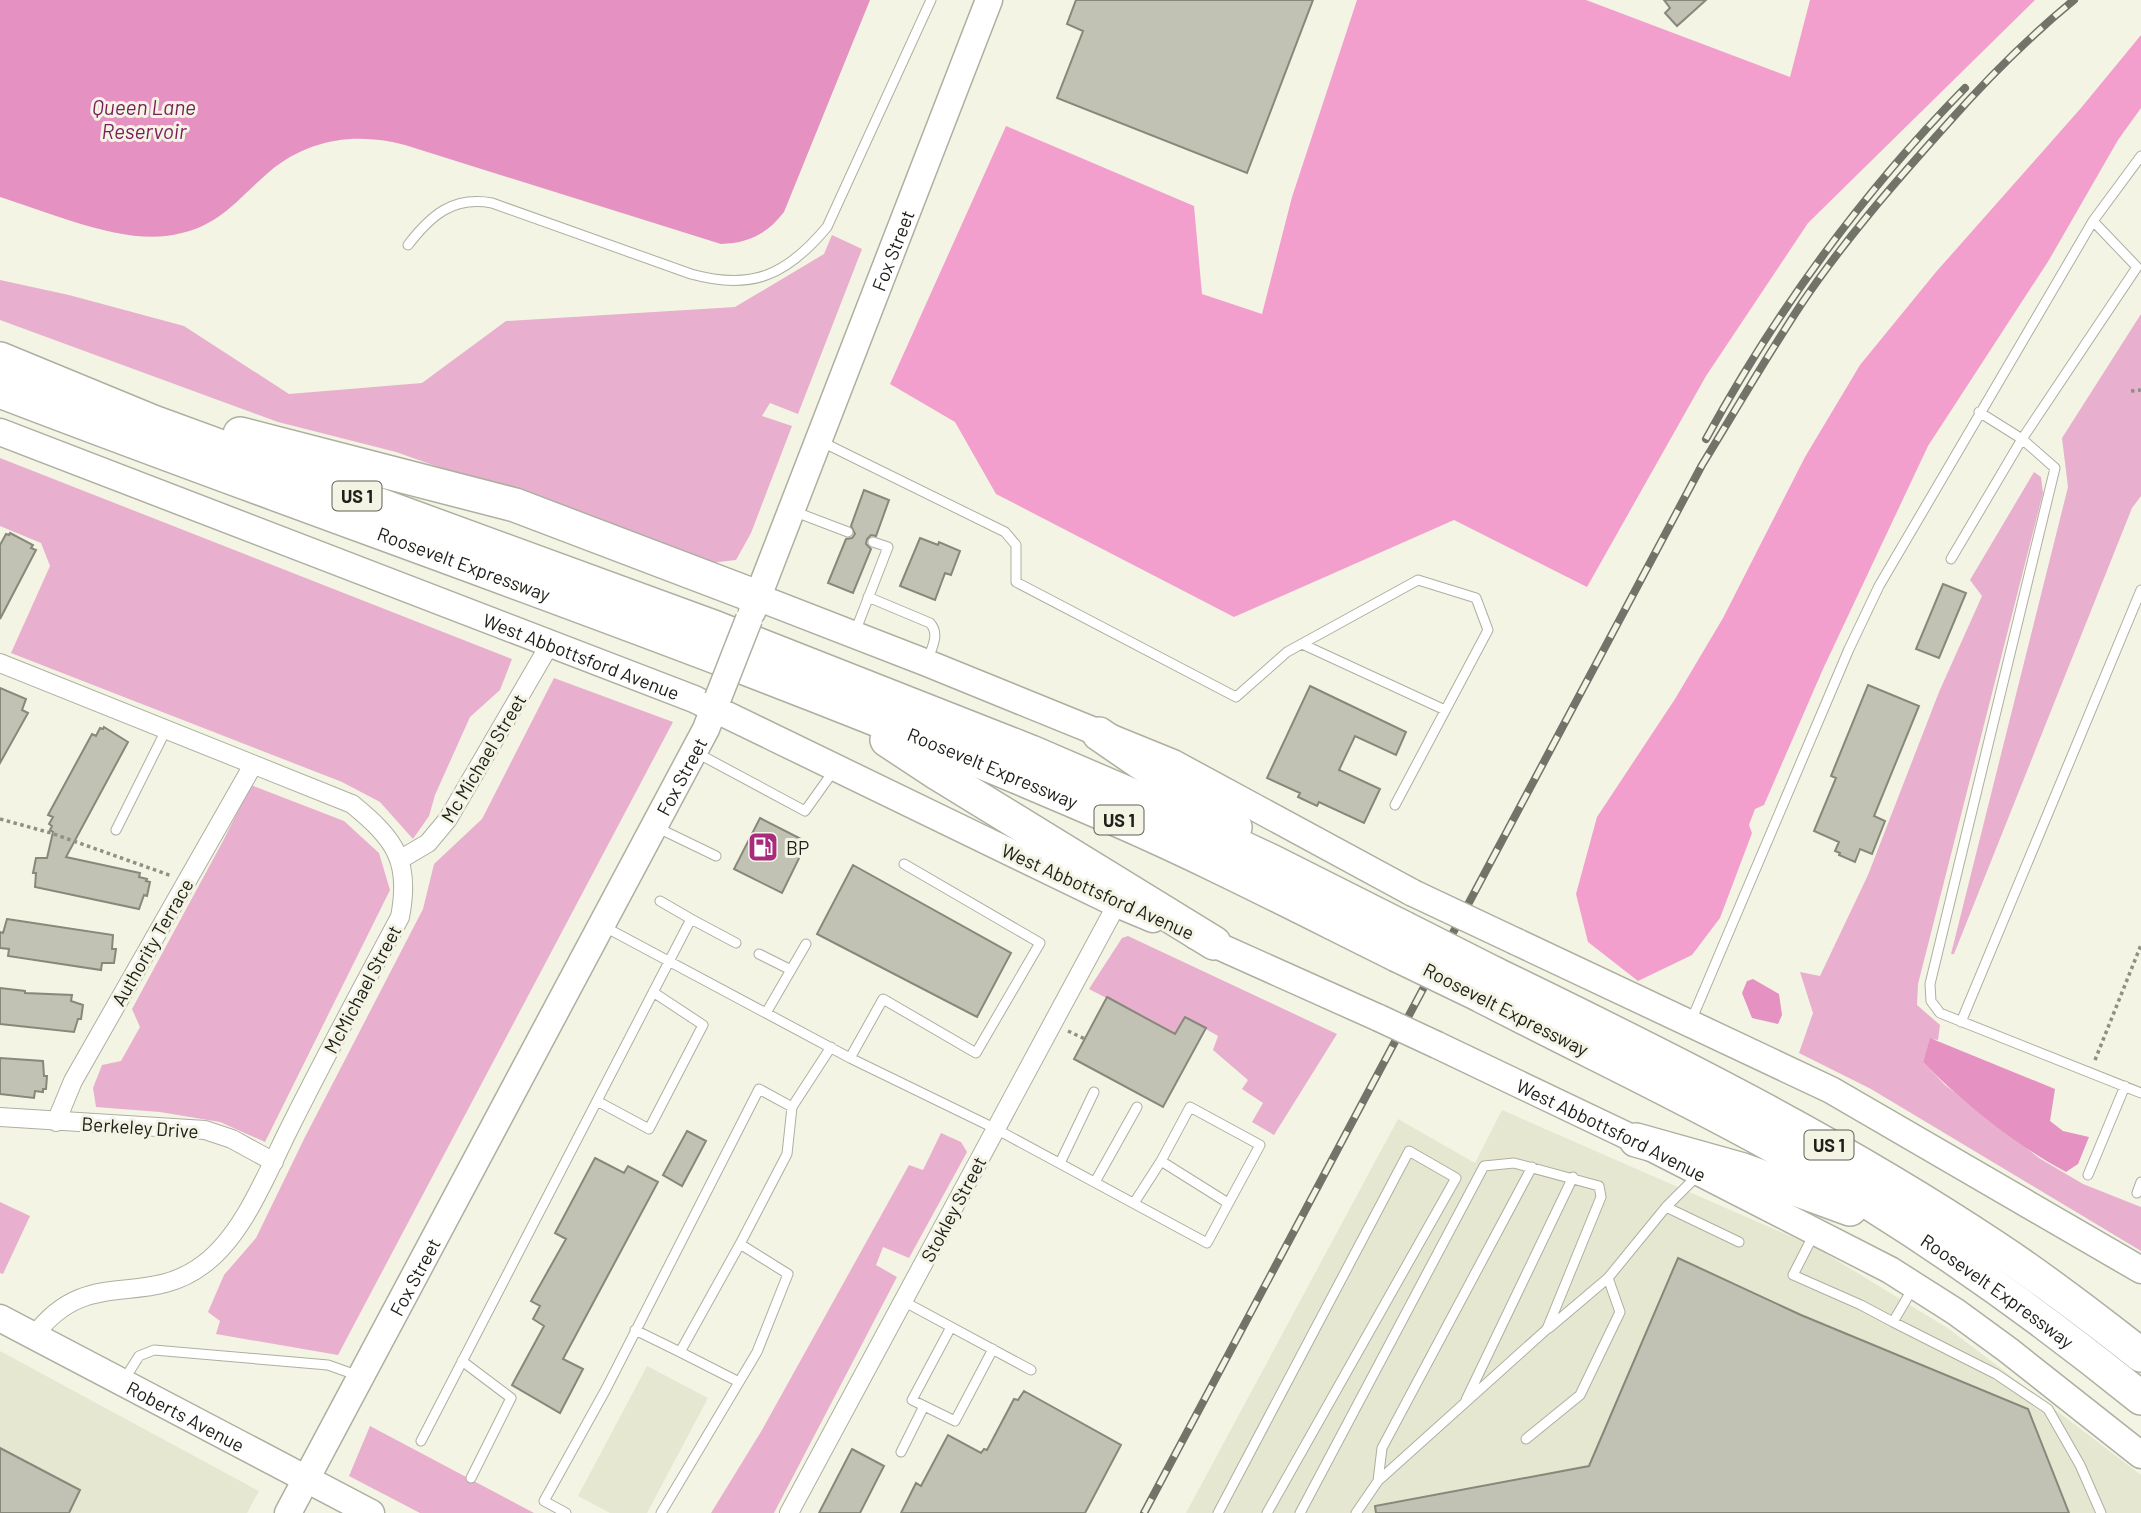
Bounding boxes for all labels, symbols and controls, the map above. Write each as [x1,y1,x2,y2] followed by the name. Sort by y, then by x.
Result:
[92,94,196,143] water label: Queen Lane Reservoir
[866,206,918,294] street label: Fox Street
[332,482,382,510] road number: US 1
[374,521,554,606] street label: Roosevelt Expressway
[480,608,683,704] street label: West Abbottsford Avenue
[436,690,530,826] street label: Mc Michael Street
[904,722,1082,813] street label: Roosevelt Expressway
[651,733,711,819] street label: Fox Street
[1094,806,1144,834] road number: US 1
[746,830,780,864] fuel station icon: BP
[786,836,809,859] place label: BP
[998,838,1198,944] street label: West Abbottsford Avenue
[106,874,198,1010] street label: Authority Terrace
[319,921,405,1057] street label: McMichael Street
[1420,957,1593,1061] street label: Roosevelt Expressway
[1513,1073,1711,1186] street label: West Abbottsford Avenue
[81,1111,199,1143] street label: Berkeley Drive
[1804,1130,1854,1160] road number: US 1
[916,1152,990,1266] street label: Stokley Street
[1917,1228,2079,1353] street label: Roosevelt Expressway
[384,1234,444,1319] street label: Fox Street
[123,1375,249,1456] street label: Roberts Avenue

